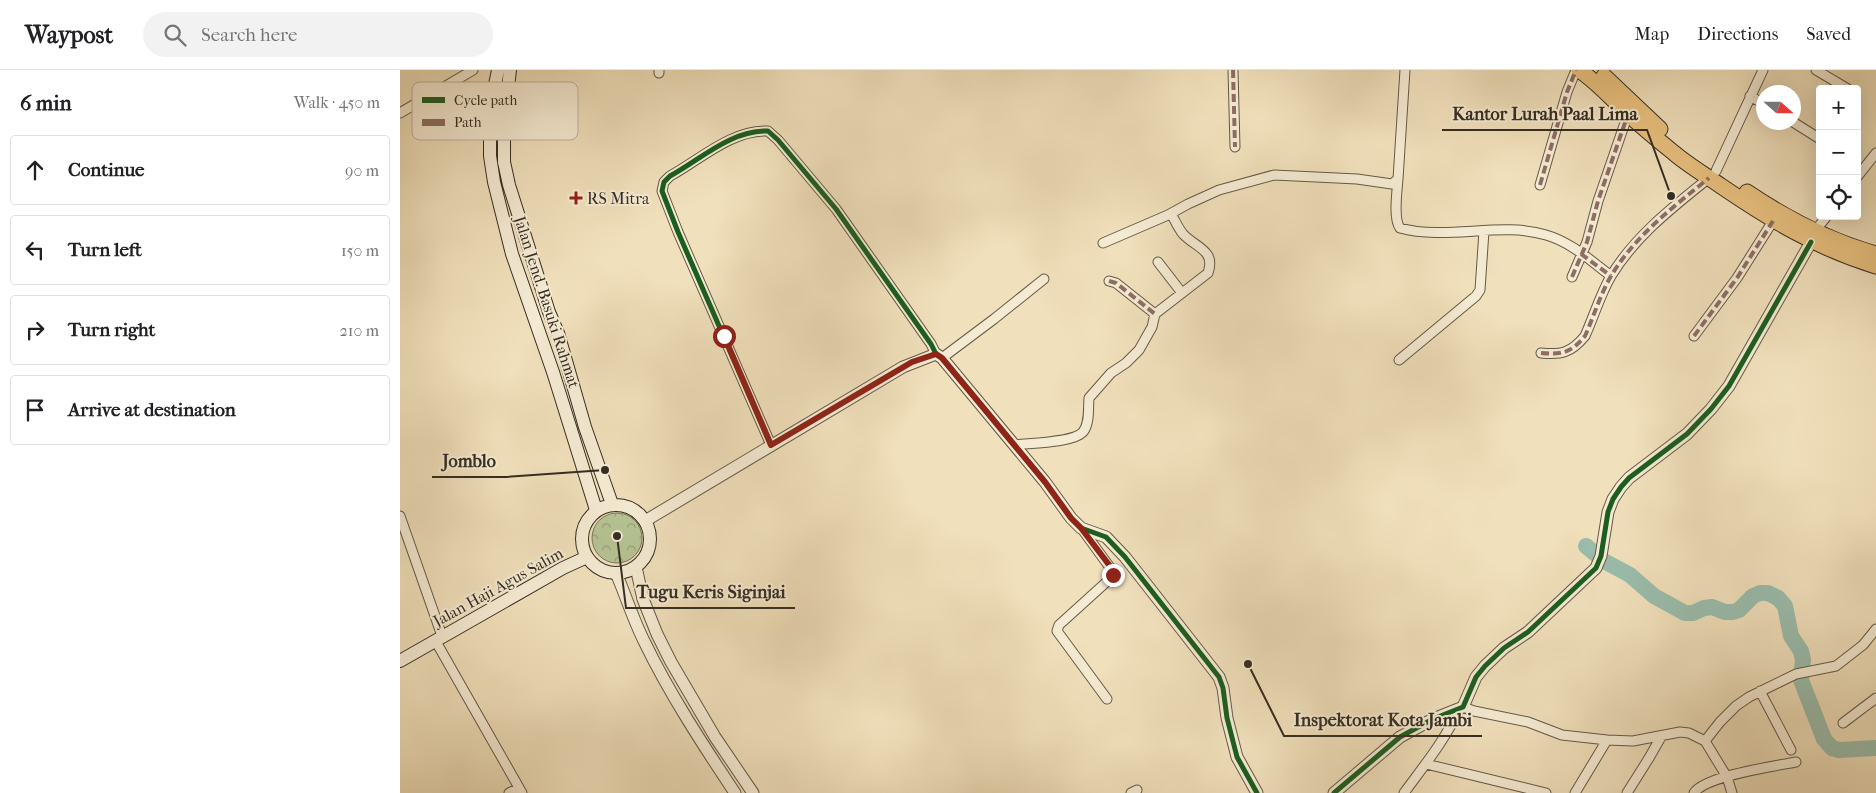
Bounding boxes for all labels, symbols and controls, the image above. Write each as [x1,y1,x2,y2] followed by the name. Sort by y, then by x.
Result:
[143,12,493,57] search box
[25,21,113,49] text: Waypost
[161,21,189,49] icon: search
[201,24,297,46] text: Search here
[1635,24,1669,45] text: Map
[1697,24,1778,45] text: Directions
[1806,24,1851,45] text: Saved
[412,82,578,140] legend
[1756,85,1801,130] north arrow
[1816,85,1861,220] map controls
[1816,85,1861,130] button: +
[20,91,72,115] text: 6 min
[454,92,518,109] text: Cycle path
[294,93,380,112] text: Walk · 450 m
[1442,97,1647,130] callout: Kantor Lurah Paal Lima
[1452,104,1638,125] text: Kantor Lurah Paal Lima
[454,114,482,131] text: Path
[1816,130,1861,175] button: −
[21,156,49,184] icon: ahead
[68,159,144,181] text: Continue
[345,161,379,180] text: 90 m
[1816,175,1861,220] button: locate
[587,189,650,208] place label: RS Mitra
[569,191,583,205] marker: RS Mitra
[510,212,584,391] street label: Jalan Jend. Basuki Rahmat
[21,236,49,264] icon: left
[68,239,142,261] text: Turn left
[341,241,379,260] text: 150 m
[21,316,49,344] icon: right
[68,319,155,341] text: Turn right
[340,321,379,340] text: 210 m
[713,325,736,348] route start
[21,396,49,424] icon: arrive
[68,399,236,421] text: Arrive at destination
[432,444,506,477] callout: Jomblo
[440,451,496,472] text: Jomblo
[428,543,567,632] street label: Jalan Haji Agus Salim
[1102,564,1125,587] route end
[626,575,795,608] callout: Tugu Keris Siginjai
[635,582,786,603] text: Tugu Keris Siginjai
[1284,703,1482,736] callout: Inspektorat Kota Jambi
[1294,710,1473,731] text: Inspektorat Kota Jambi

